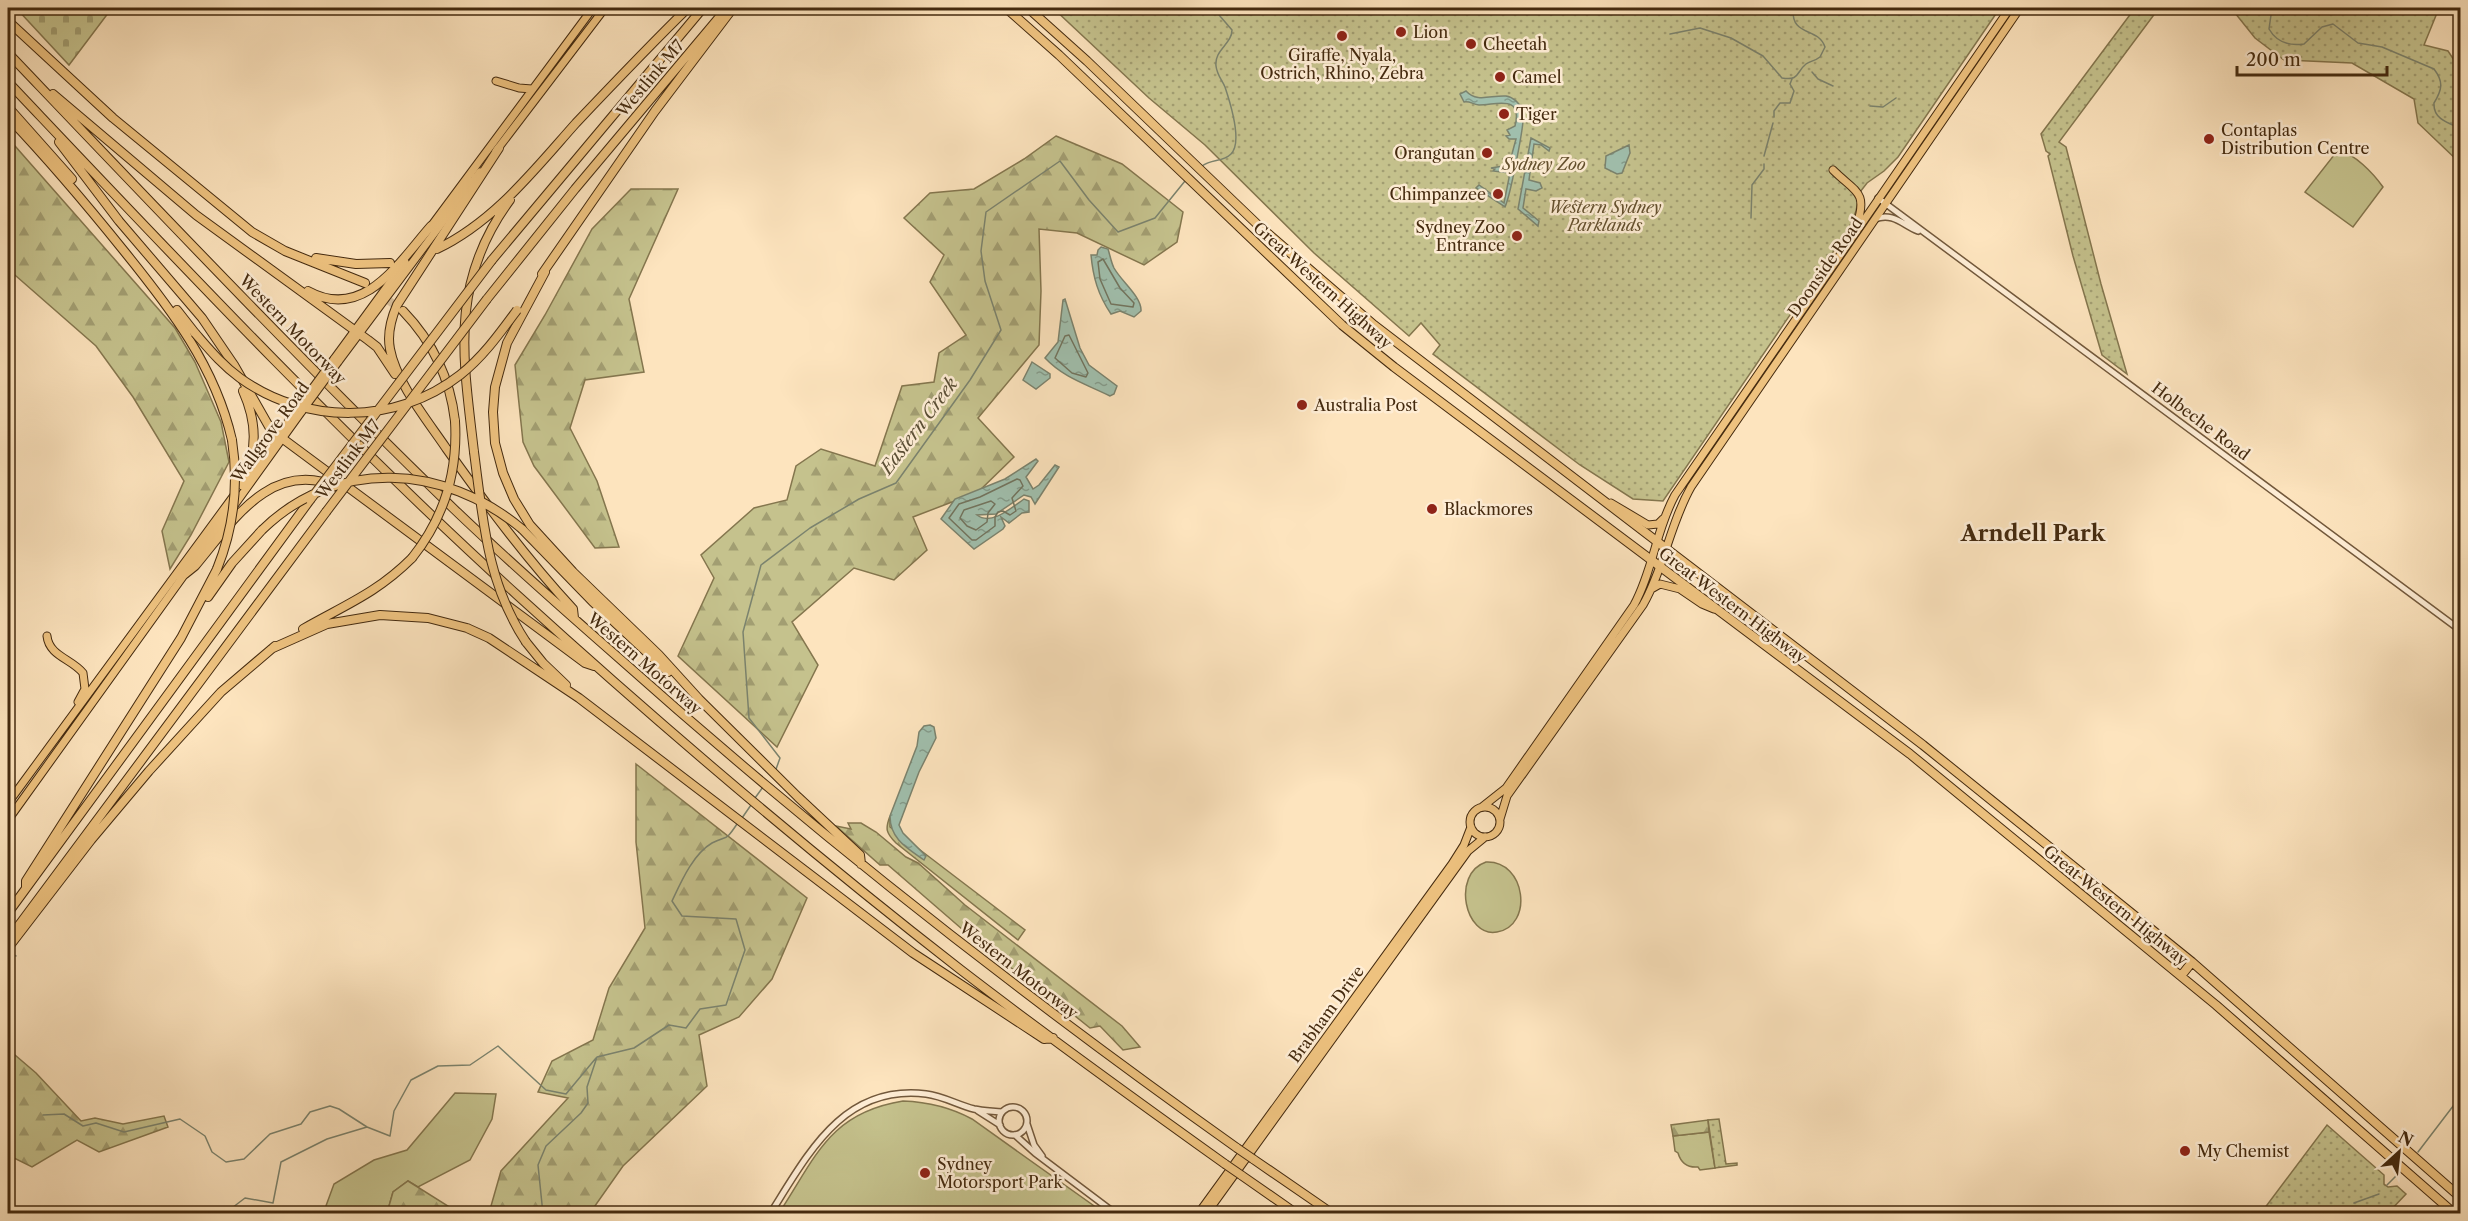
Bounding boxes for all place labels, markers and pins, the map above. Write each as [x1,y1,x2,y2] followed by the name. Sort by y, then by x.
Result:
[1413,22,1448,42] place label: Lion
[1394,25,1408,39] marker: Lion
[1335,29,1349,43] marker: Giraffe, Nyala, Ostrich, Rhino, Zebra
[1483,34,1547,54] place label: Cheetah
[1464,37,1478,51] marker: Cheetah
[1260,45,1424,83] place label: Giraffe, Nyala, Ostrich, Rhino, Zebra
[1512,67,1562,87] place label: Camel
[1493,70,1507,84] marker: Camel
[1516,104,1557,124] place label: Tiger
[1497,107,1511,121] marker: Tiger
[2221,120,2370,158] place label: Contaplas Distribution Centre
[2202,132,2216,146] marker: Contaplas Distribution Centre
[1394,143,1475,163] place label: Orangutan
[1480,146,1494,160] marker: Orangutan
[1389,184,1486,204] place label: Chimpanzee
[1491,187,1505,201] marker: Chimpanzee
[1416,217,1505,255] place label: Sydney Zoo Entrance
[1510,229,1524,243] marker: Sydney Zoo Entrance
[1313,395,1418,415] place label: Australia Post
[1295,398,1309,412] marker: Australia Post
[1444,499,1533,519] place label: Blackmores
[1425,502,1439,516] marker: Blackmores
[2197,1141,2289,1161] place label: My Chemist
[2178,1144,2192,1158] marker: My Chemist
[937,1154,1064,1192] place label: Sydney Motorsport Park
[918,1166,932,1180] marker: Sydney Motorsport Park

